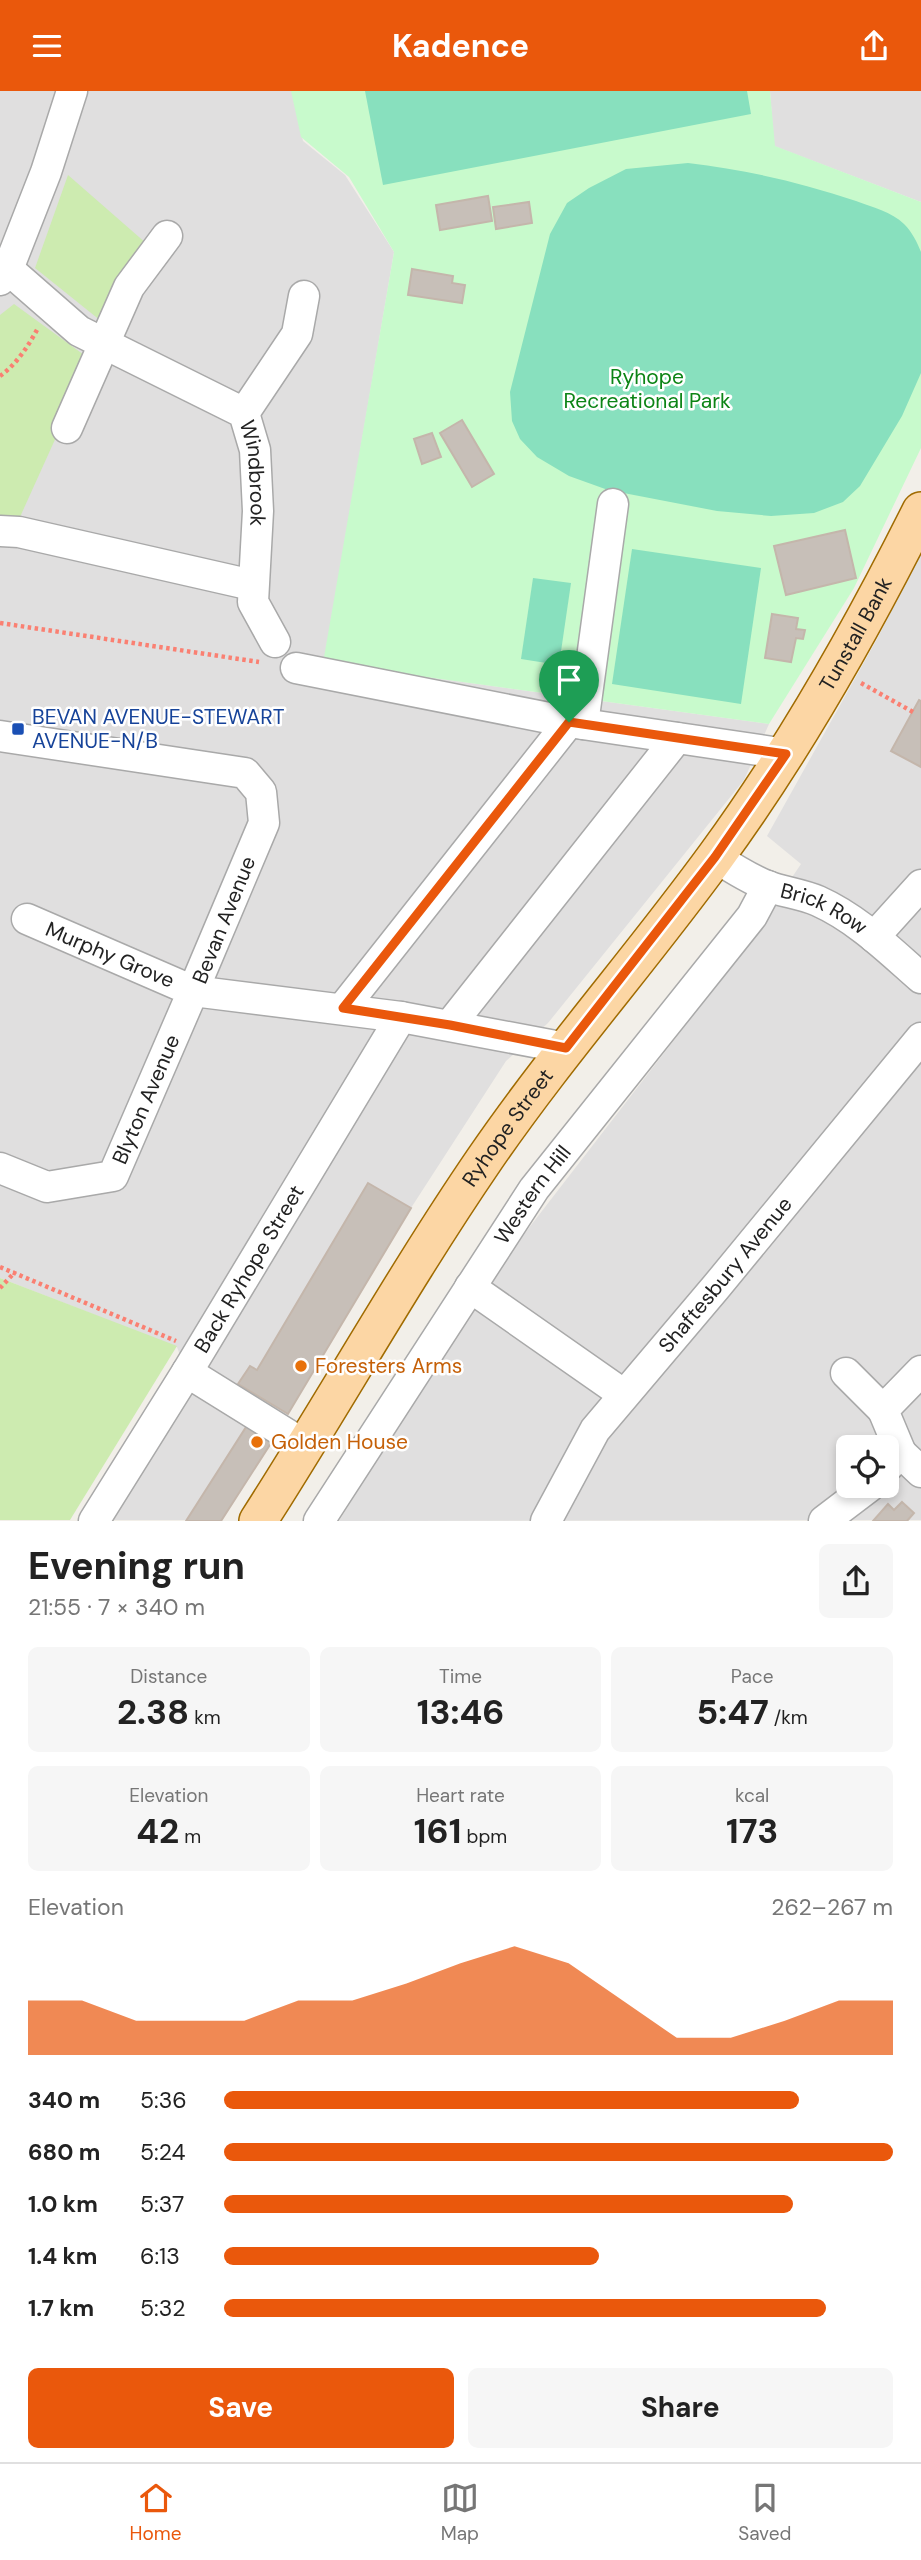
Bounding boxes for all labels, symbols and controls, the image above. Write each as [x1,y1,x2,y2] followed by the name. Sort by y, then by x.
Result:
[392,25,529,67] text: Kadence
[28,27,66,65] icon: menu
[855,27,893,65] icon: share
[563,363,731,415] park label: Ryhope Recreational Park
[233,417,272,527] street label: Windbrook
[813,572,899,696] street label: Tunstall Bank
[539,650,599,722] pin
[550,661,588,699] icon: arrive
[32,703,285,755] place label: BEVAN AVENUE-STEWART AVENUE-N/B
[10,721,26,737] marker: BEVAN AVENUE-STEWART AVENUE-N/B
[186,852,262,988] street label: Bevan Avenue
[778,877,873,941] street label: Brick Row
[41,915,179,995] street label: Murphy Grove
[106,1030,186,1169] street label: Blyton Avenue
[456,1063,560,1192] street label: Ryhope Street
[488,1140,577,1250] street label: Western Hill
[188,1180,310,1358] street label: Back Ryhope Street
[652,1191,799,1359] street label: Shaftesbury Avenue
[315,1352,462,1380] place label: Foresters Arms
[293,1358,309,1374] marker: Foresters Arms
[271,1428,408,1456] place label: Golden House
[249,1434,265,1450] marker: Golden House
[836,1435,899,1498] map controls
[836,1435,899,1498] button: locate
[28,1541,245,1591] text: Evening run
[819,1544,893,1618] button: share
[28,1592,205,1622] text: 21:55 · 7 × 340 m
[130,1664,207,1689] text: Distance
[439,1664,482,1689] text: Time
[731,1664,773,1689] text: Pace
[117,1689,189,1735] text: 2.38
[417,1689,504,1735] text: 13:46
[697,1689,769,1735] text: 5:47
[189,1705,221,1730] text: km
[769,1705,808,1730] text: /km
[129,1783,208,1808] text: Elevation
[416,1783,505,1808] text: Heart rate
[735,1783,769,1808] text: kcal
[136,1808,179,1854] text: 42
[414,1808,461,1854] text: 161
[726,1808,778,1854] text: 173
[179,1824,201,1849] text: m
[461,1824,507,1849] text: bpm
[28,1892,124,1922] text: Elevation
[771,1892,893,1922] text: 262–267 m
[28,2085,100,2115] text: 340 m
[140,2085,187,2115] text: 5:36
[28,2137,100,2167] text: 680 m
[140,2137,186,2167] text: 5:24
[28,2189,98,2219] text: 1.0 km
[140,2189,184,2219] text: 5:37
[28,2241,97,2271] text: 1.4 km
[140,2241,180,2271] text: 6:13
[28,2293,94,2323] text: 1.7 km
[140,2293,186,2323] text: 5:32
[28,2368,454,2448] button: Save
[468,2368,893,2448] button: Share
[130,2479,182,2546] tab: Home
[441,2479,479,2546] tab: Map
[738,2479,791,2546] tab: Saved

